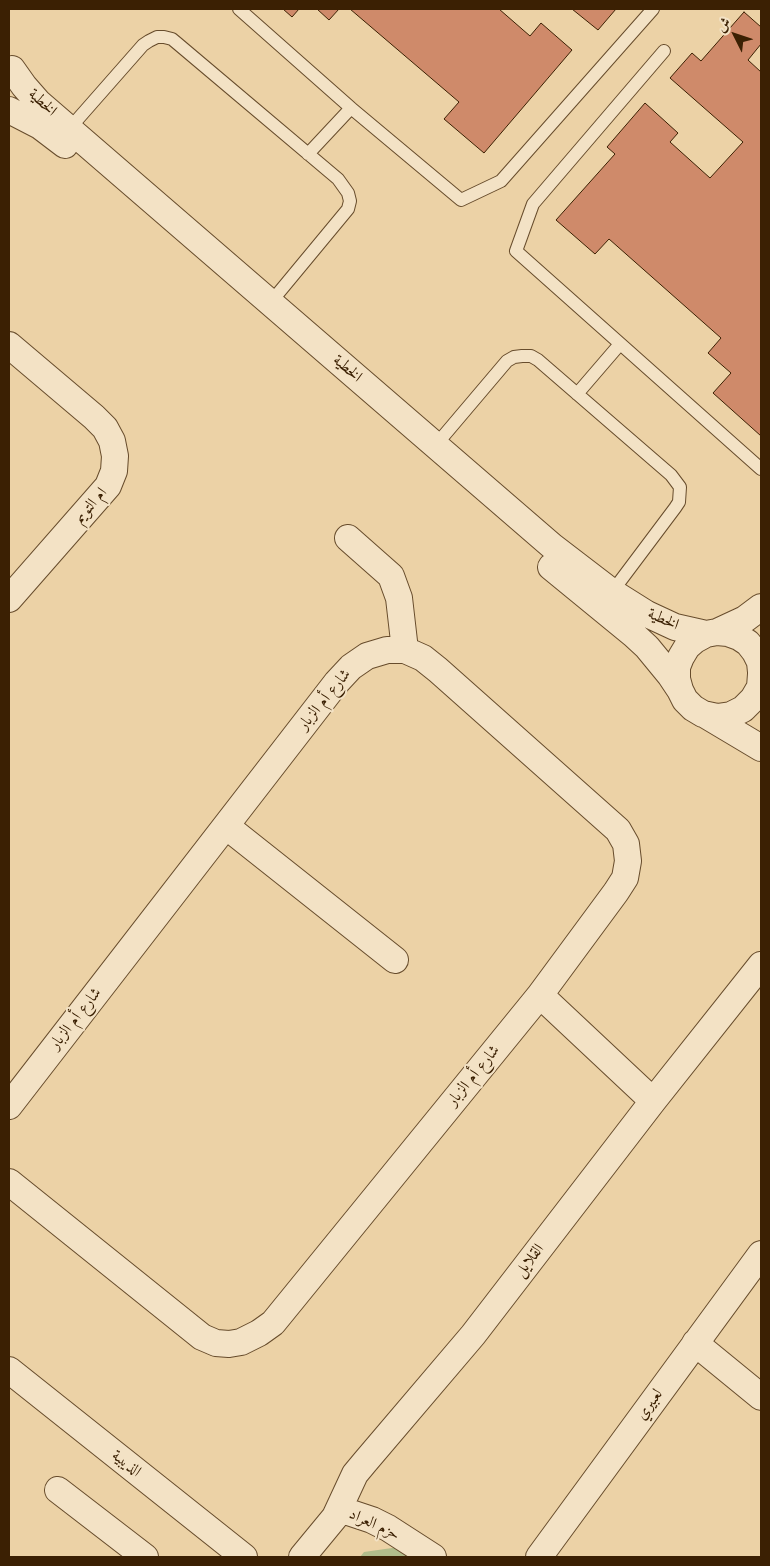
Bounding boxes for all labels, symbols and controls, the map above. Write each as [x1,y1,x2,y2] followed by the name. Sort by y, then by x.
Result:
[710,10,760,60] north arrow
[712,13,735,36] text: ش
[24,85,60,121] street label: الخطية
[328,351,366,387] street label: الخطية
[70,484,112,528] street label: ام التويم
[644,605,682,635] street label: الخطية
[294,665,356,735] street label: شارع أم الزبار
[46,984,106,1054] street label: شارع أم الزبار
[443,1041,505,1111] street label: شارع أم الزبار
[511,1241,549,1281] street label: القلايل
[632,1386,668,1424] street label: لعبيري
[107,1446,145,1482] street label: الذيبية
[346,1505,402,1545] street label: حزم العراد

